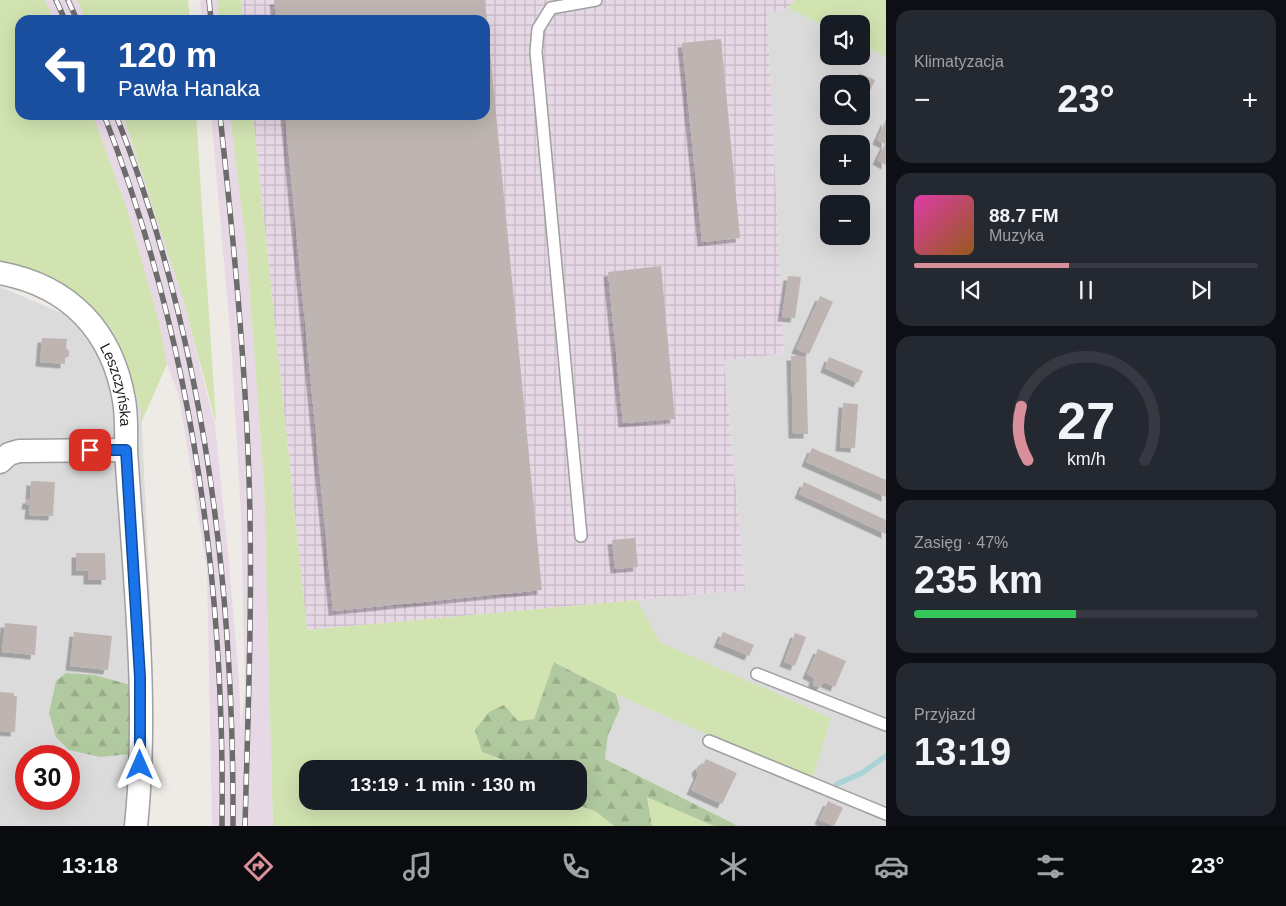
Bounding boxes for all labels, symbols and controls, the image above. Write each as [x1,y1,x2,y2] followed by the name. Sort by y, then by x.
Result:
[820,15,870,245] map controls
[820,15,870,65] button: sound
[35,35,100,100] icon: left
[118,35,217,74] text: 120 m
[914,53,1004,70] text: Klimatyzacja
[820,75,870,125] button: search
[118,76,260,101] text: Pawła Hanaka
[1057,78,1115,120] text: 23°
[914,84,930,115] text: −
[1242,84,1258,115] text: +
[820,135,870,185] button: +
[820,195,870,245] button: −
[989,205,1059,226] text: 88.7 FM
[989,227,1044,244] text: Muzyka
[957,276,985,304] icon: previous
[1072,276,1100,304] icon: pause
[1187,276,1215,304] icon: next
[97,340,135,427] street label: Leszczyńska
[1057,392,1115,450] text: 27
[69,429,111,471] pin
[76,436,104,464] icon: arrive
[1067,449,1105,469] text: km/h
[914,534,1008,551] text: Zasięg · 47%
[914,559,1043,601] text: 235 km
[914,706,975,723] text: Przyjazd
[914,731,1011,773] text: 13:19
[113,738,165,790] position arrow
[15,745,80,810] speed limit sign: 30
[350,774,536,795] text: 13:19 · 1 min · 130 m
[241,849,276,884] icon: directions
[400,849,435,884] icon: music
[558,849,593,884] icon: phone
[716,849,751,884] icon: climate
[874,849,909,884] icon: car
[1033,849,1068,884] icon: filters
[62,853,118,878] text: 13:18
[1191,853,1224,878] text: 23°

